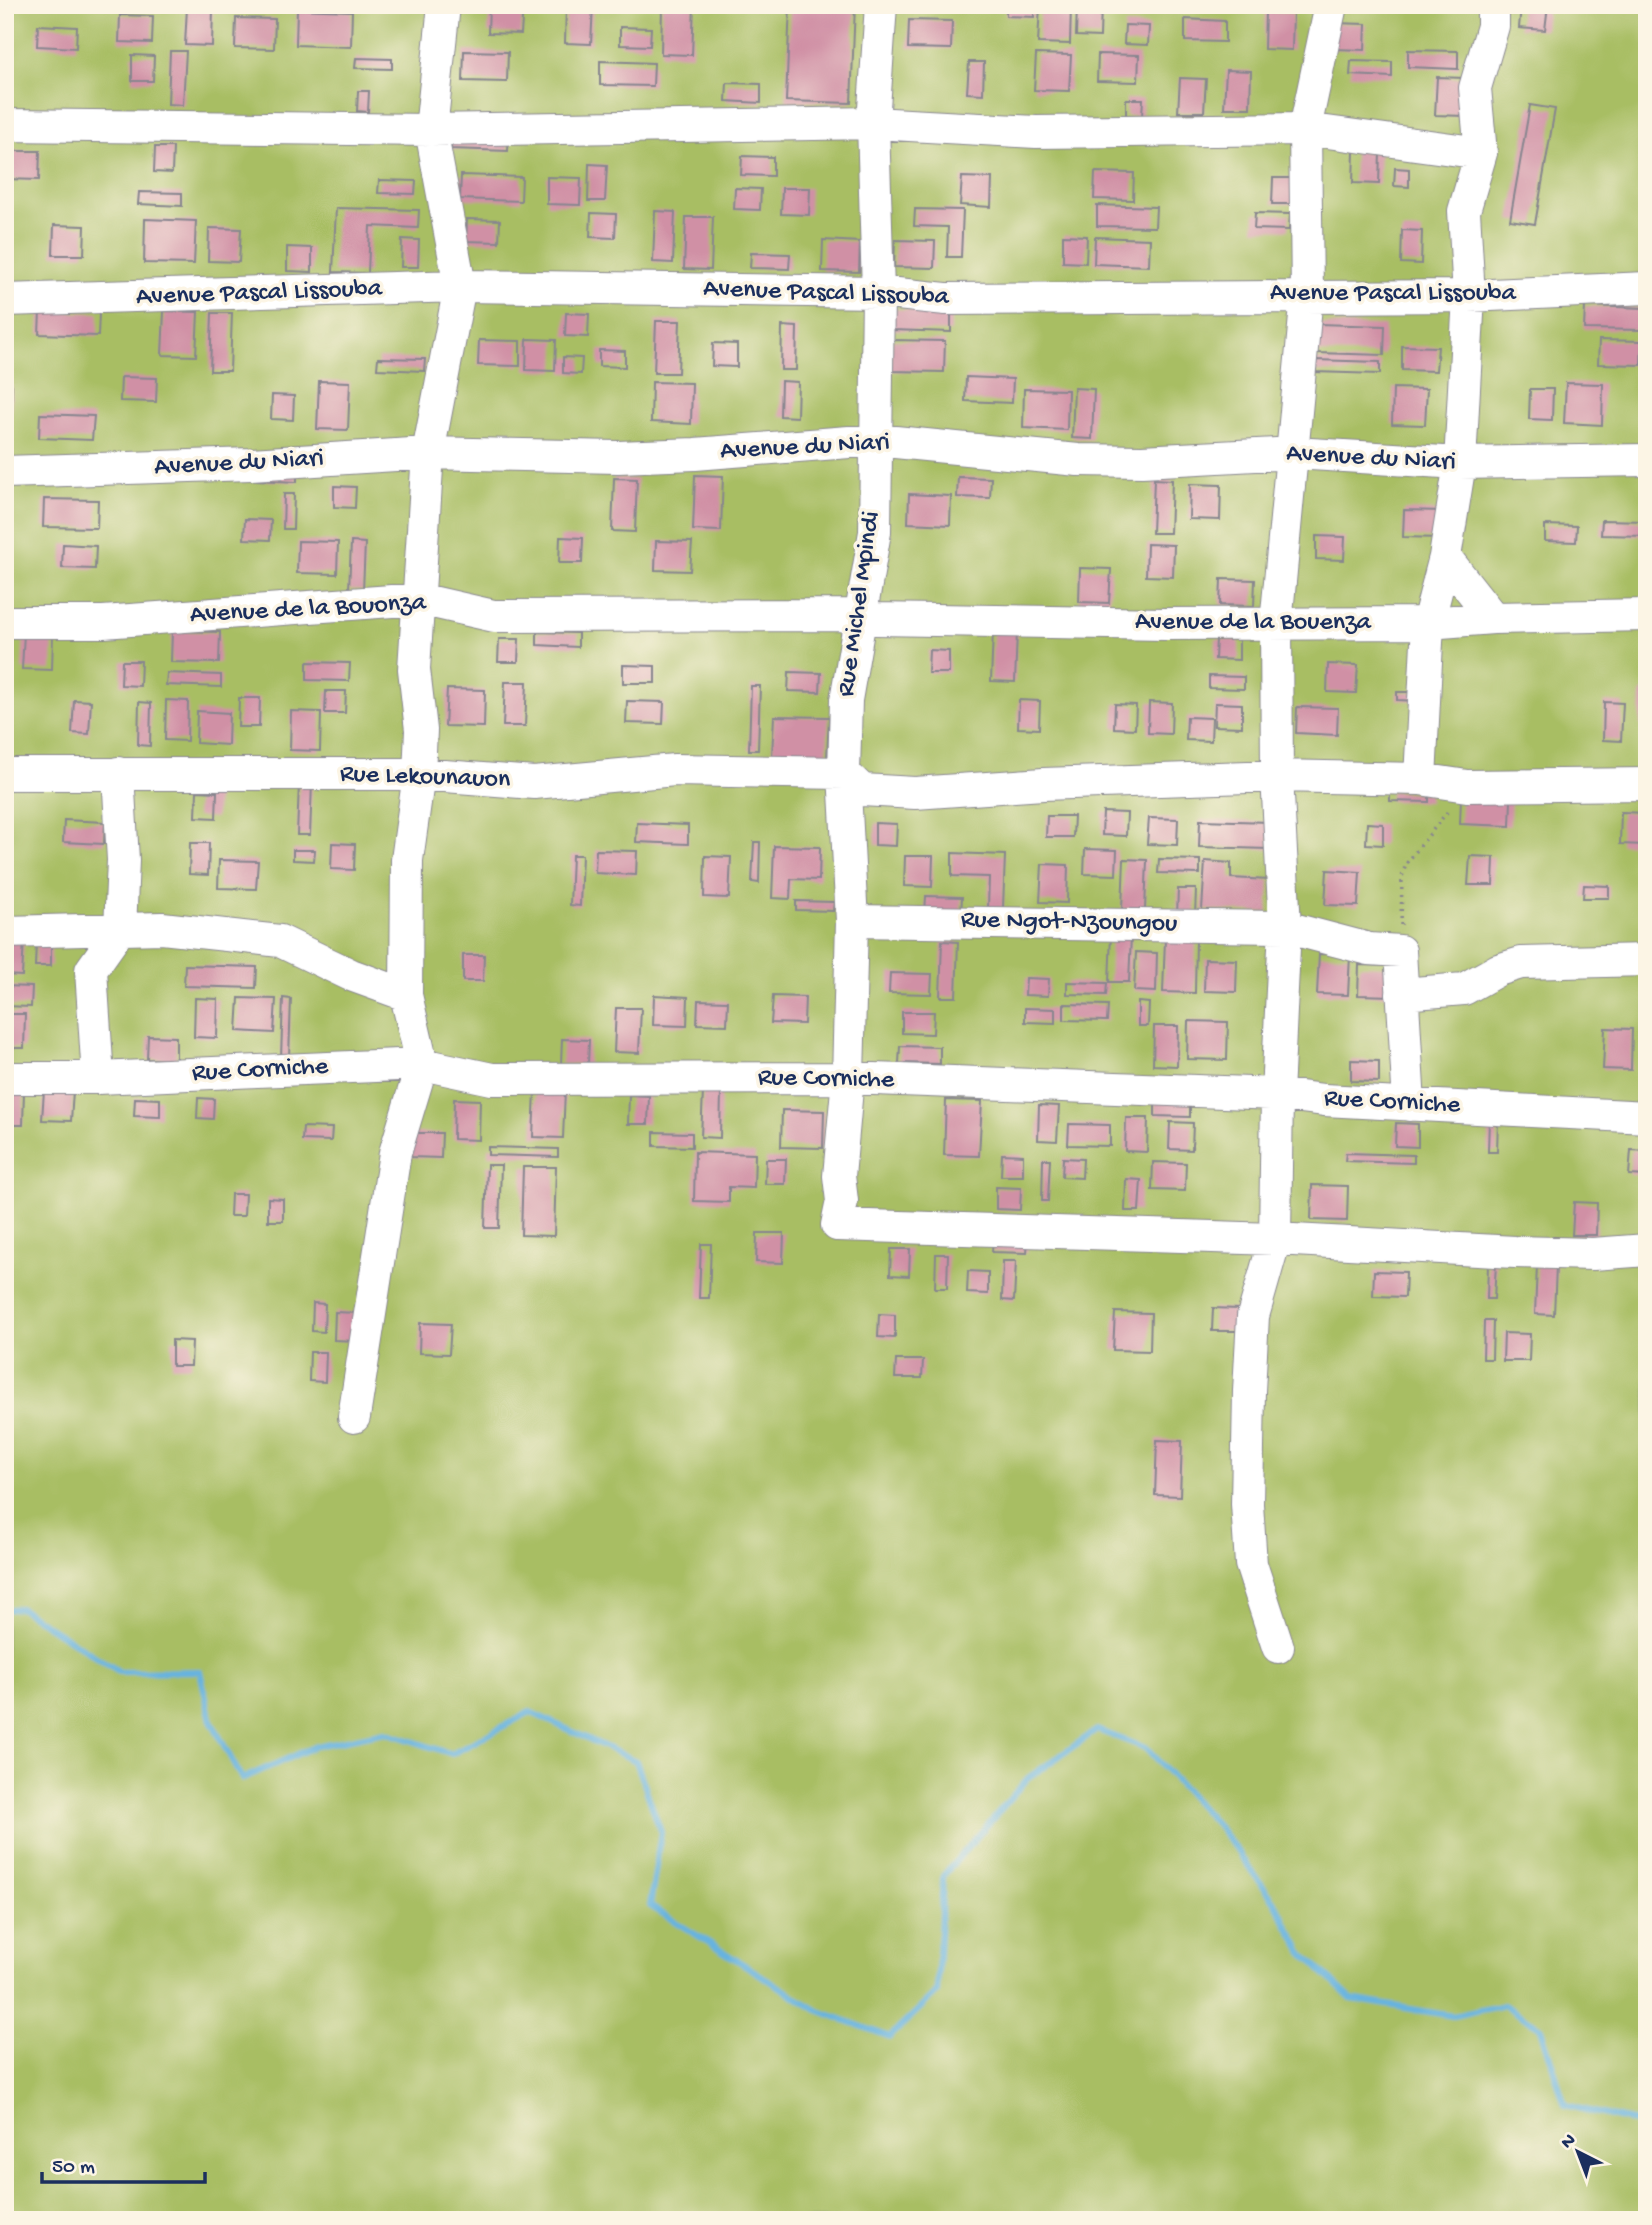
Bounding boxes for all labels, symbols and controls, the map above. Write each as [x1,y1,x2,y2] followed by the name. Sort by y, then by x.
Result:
[136,274,384,314] street label: Avenue Pascal Lissouba
[703,274,951,314] street label: Avenue Pascal Lissouba
[1270,279,1518,310] street label: Avenue Pascal Lissouba
[719,428,891,468] street label: Avenue du Niari
[1285,439,1457,479] street label: Avenue du Niari
[153,444,325,484] street label: Avenue du Niari
[832,509,888,699] street label: Rue Michel Mpindi
[189,588,428,632] street label: Avenue de la Bouonza
[1135,608,1373,639] street label: Avenue de la Bouenza
[339,760,511,796] street label: Rue Lekounauon
[961,906,1177,940] street label: Rue Ngot-Nzoungou
[191,1052,329,1090] street label: Rue Corniche
[758,1063,895,1097] street label: Rue Corniche
[1323,1084,1461,1122] street label: Rue Corniche
[1544,2116,1614,2186] north arrow
[1557,2129,1581,2155] text: N
[42,2141,205,2185] scale bar
[52,2156,95,2181] text: 50 m

